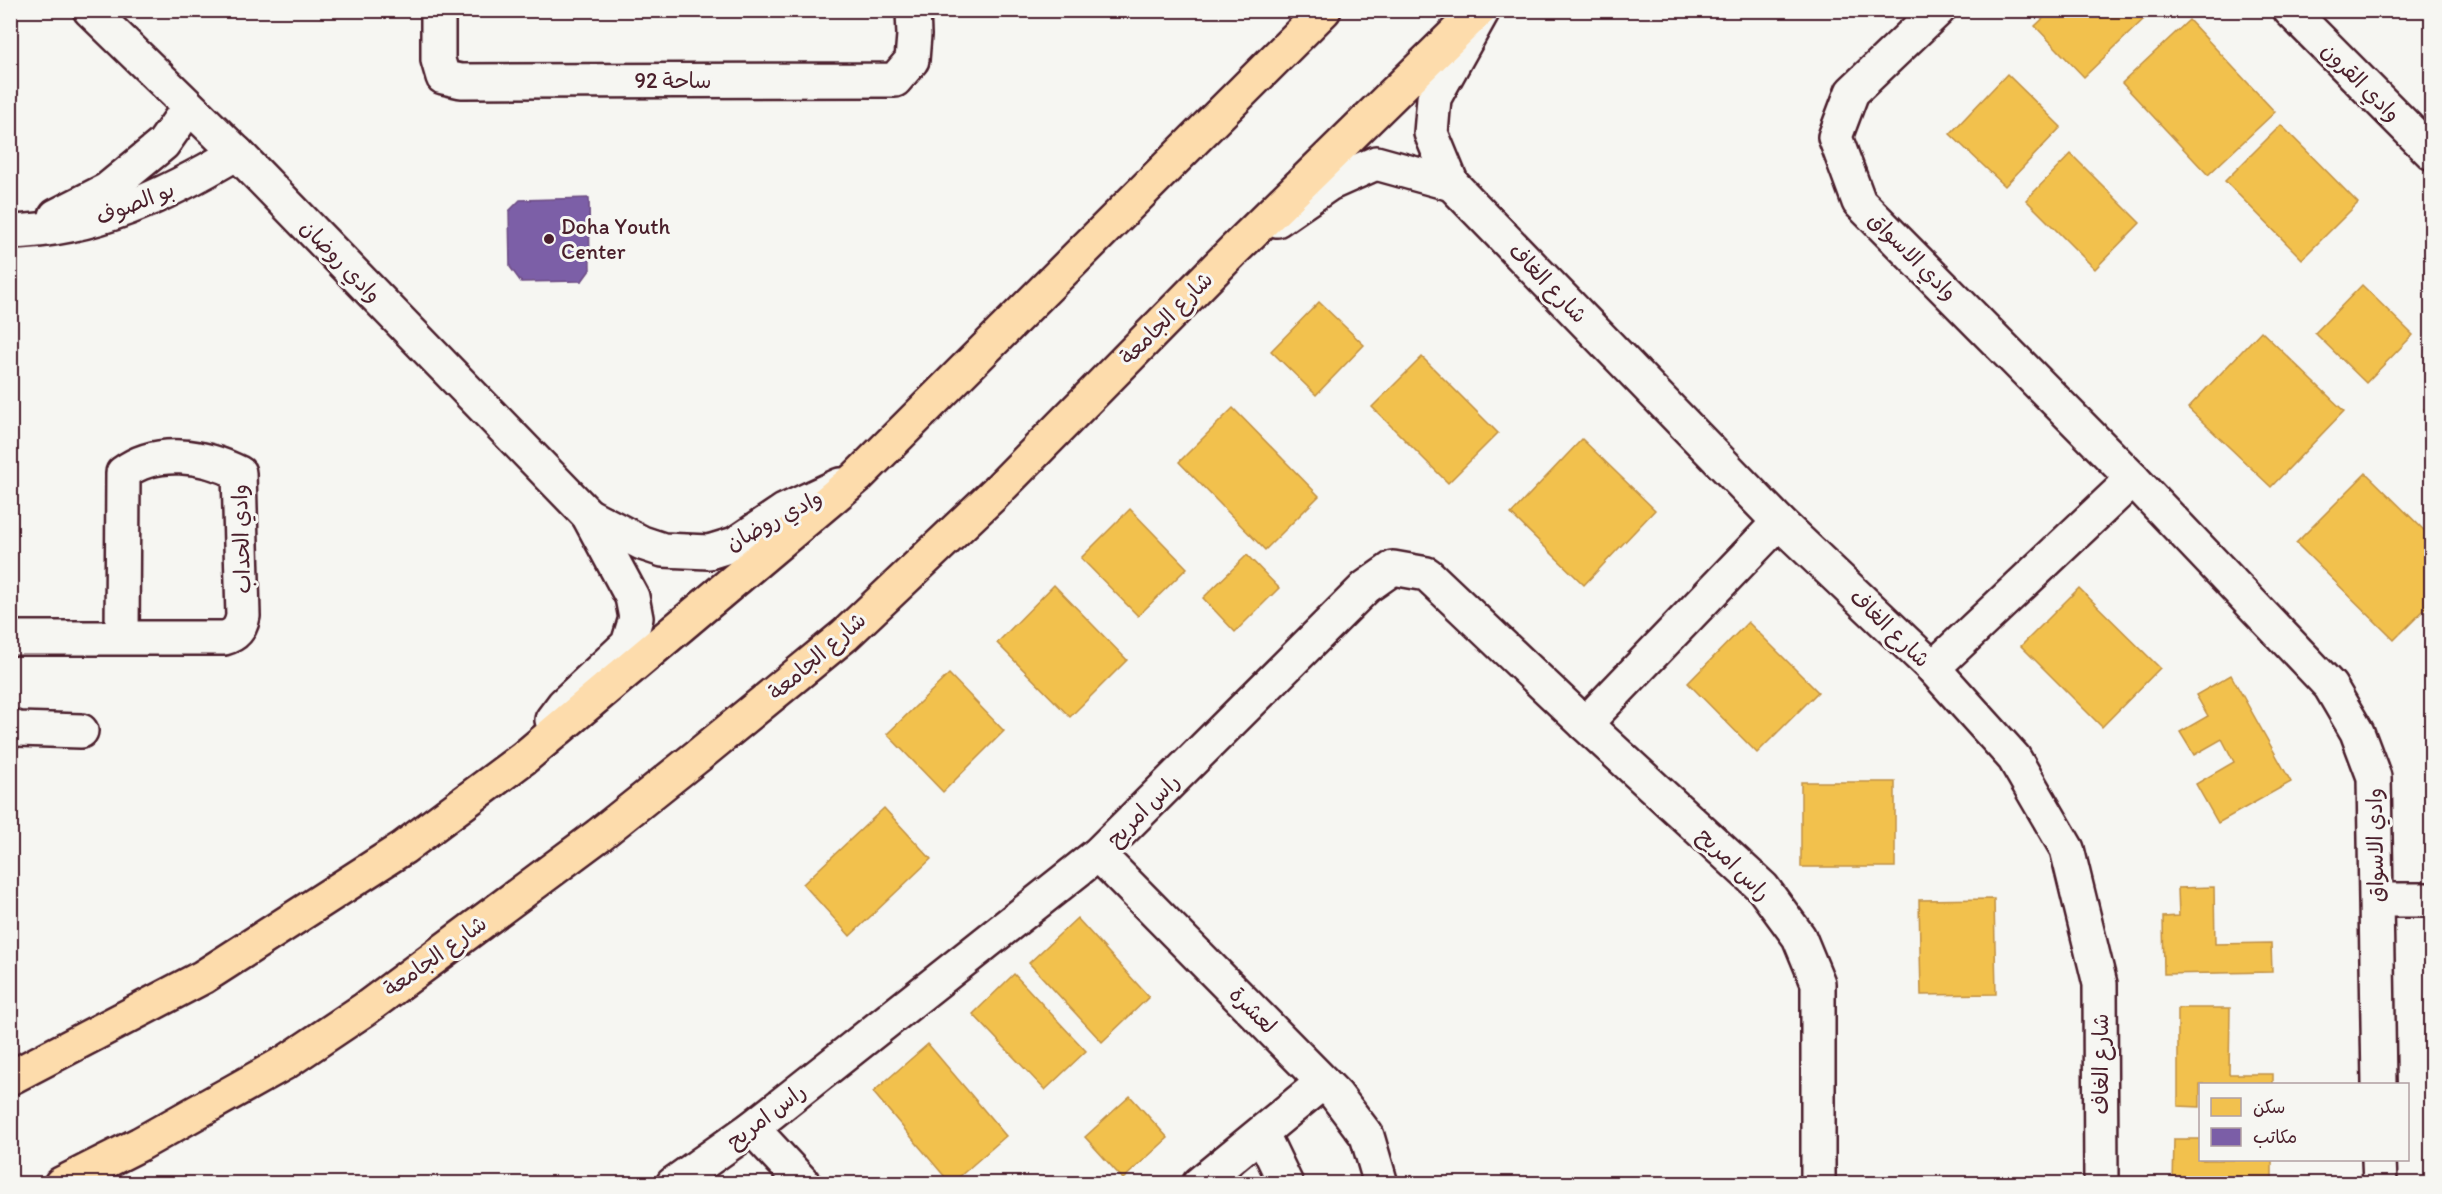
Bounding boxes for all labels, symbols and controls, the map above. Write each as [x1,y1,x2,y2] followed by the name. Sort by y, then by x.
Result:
[2314,37,2406,129] street label: وادي القرون
[634,67,712,94] street label: ساحة 92
[92,176,178,230] street label: بو الصوف
[1861,206,1963,308] street label: وادي الاسواق
[561,213,671,265] place label: Doha Youth Center
[293,214,387,310] street label: وادي روضان
[542,232,556,246] marker: Doha Youth Center
[1502,237,1593,330] street label: شارع الغاف
[1114,266,1220,372] street label: شارع الجامعة
[721,483,828,559] street label: وادي روضان
[226,484,259,594] street label: وادي الحداب
[1843,583,1936,674] street label: شارع الغاف
[763,606,873,707] street label: شارع الجامعة
[1101,768,1187,854] street label: راس امريح
[2361,787,2392,903] street label: وادي الاسواق
[1690,822,1776,908] street label: راس امريح
[378,910,493,1004] street label: شارع الجامعة
[1224,981,1282,1039] street label: لعشرة
[2087,1013,2116,1115] street label: شارع الغاف
[721,1077,812,1156] street label: راس امريح
[2199,1083,2409,1161] legend
[2253,1096,2285,1118] text: سكن
[2253,1126,2297,1148] text: مكاتب

